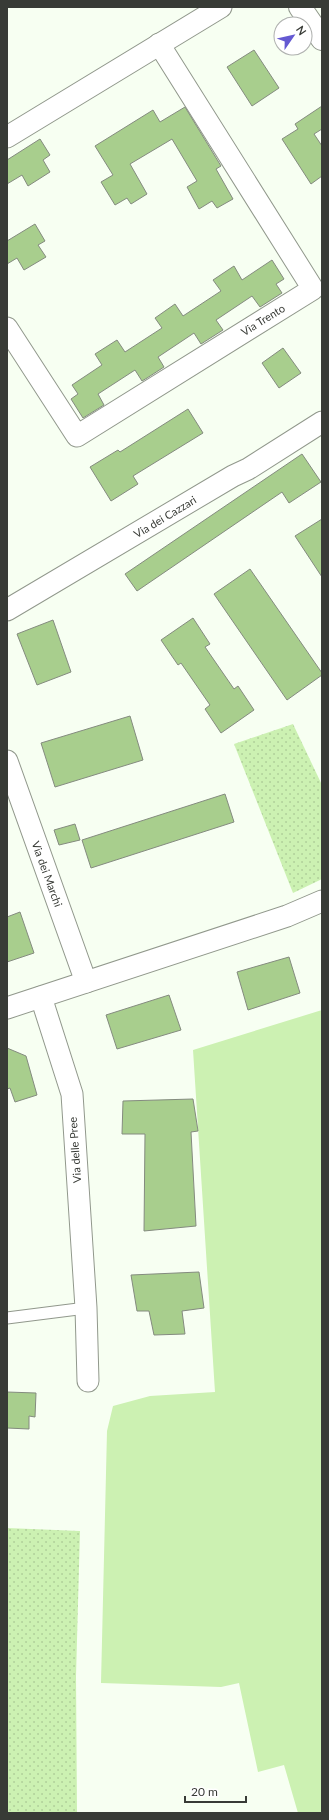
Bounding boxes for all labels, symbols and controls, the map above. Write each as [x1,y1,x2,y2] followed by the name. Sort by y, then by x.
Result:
[273,16,313,56] north arrow
[294,23,309,37] text: N
[238,301,287,338] street label: Via Trento
[131,493,199,540] street label: Via dei Cazzari
[30,839,66,909] street label: Via dei Marchi
[66,1116,83,1183] street label: Via delle Pree
[185,1778,246,1804] scale bar
[191,1784,218,1799] text: 20 m

